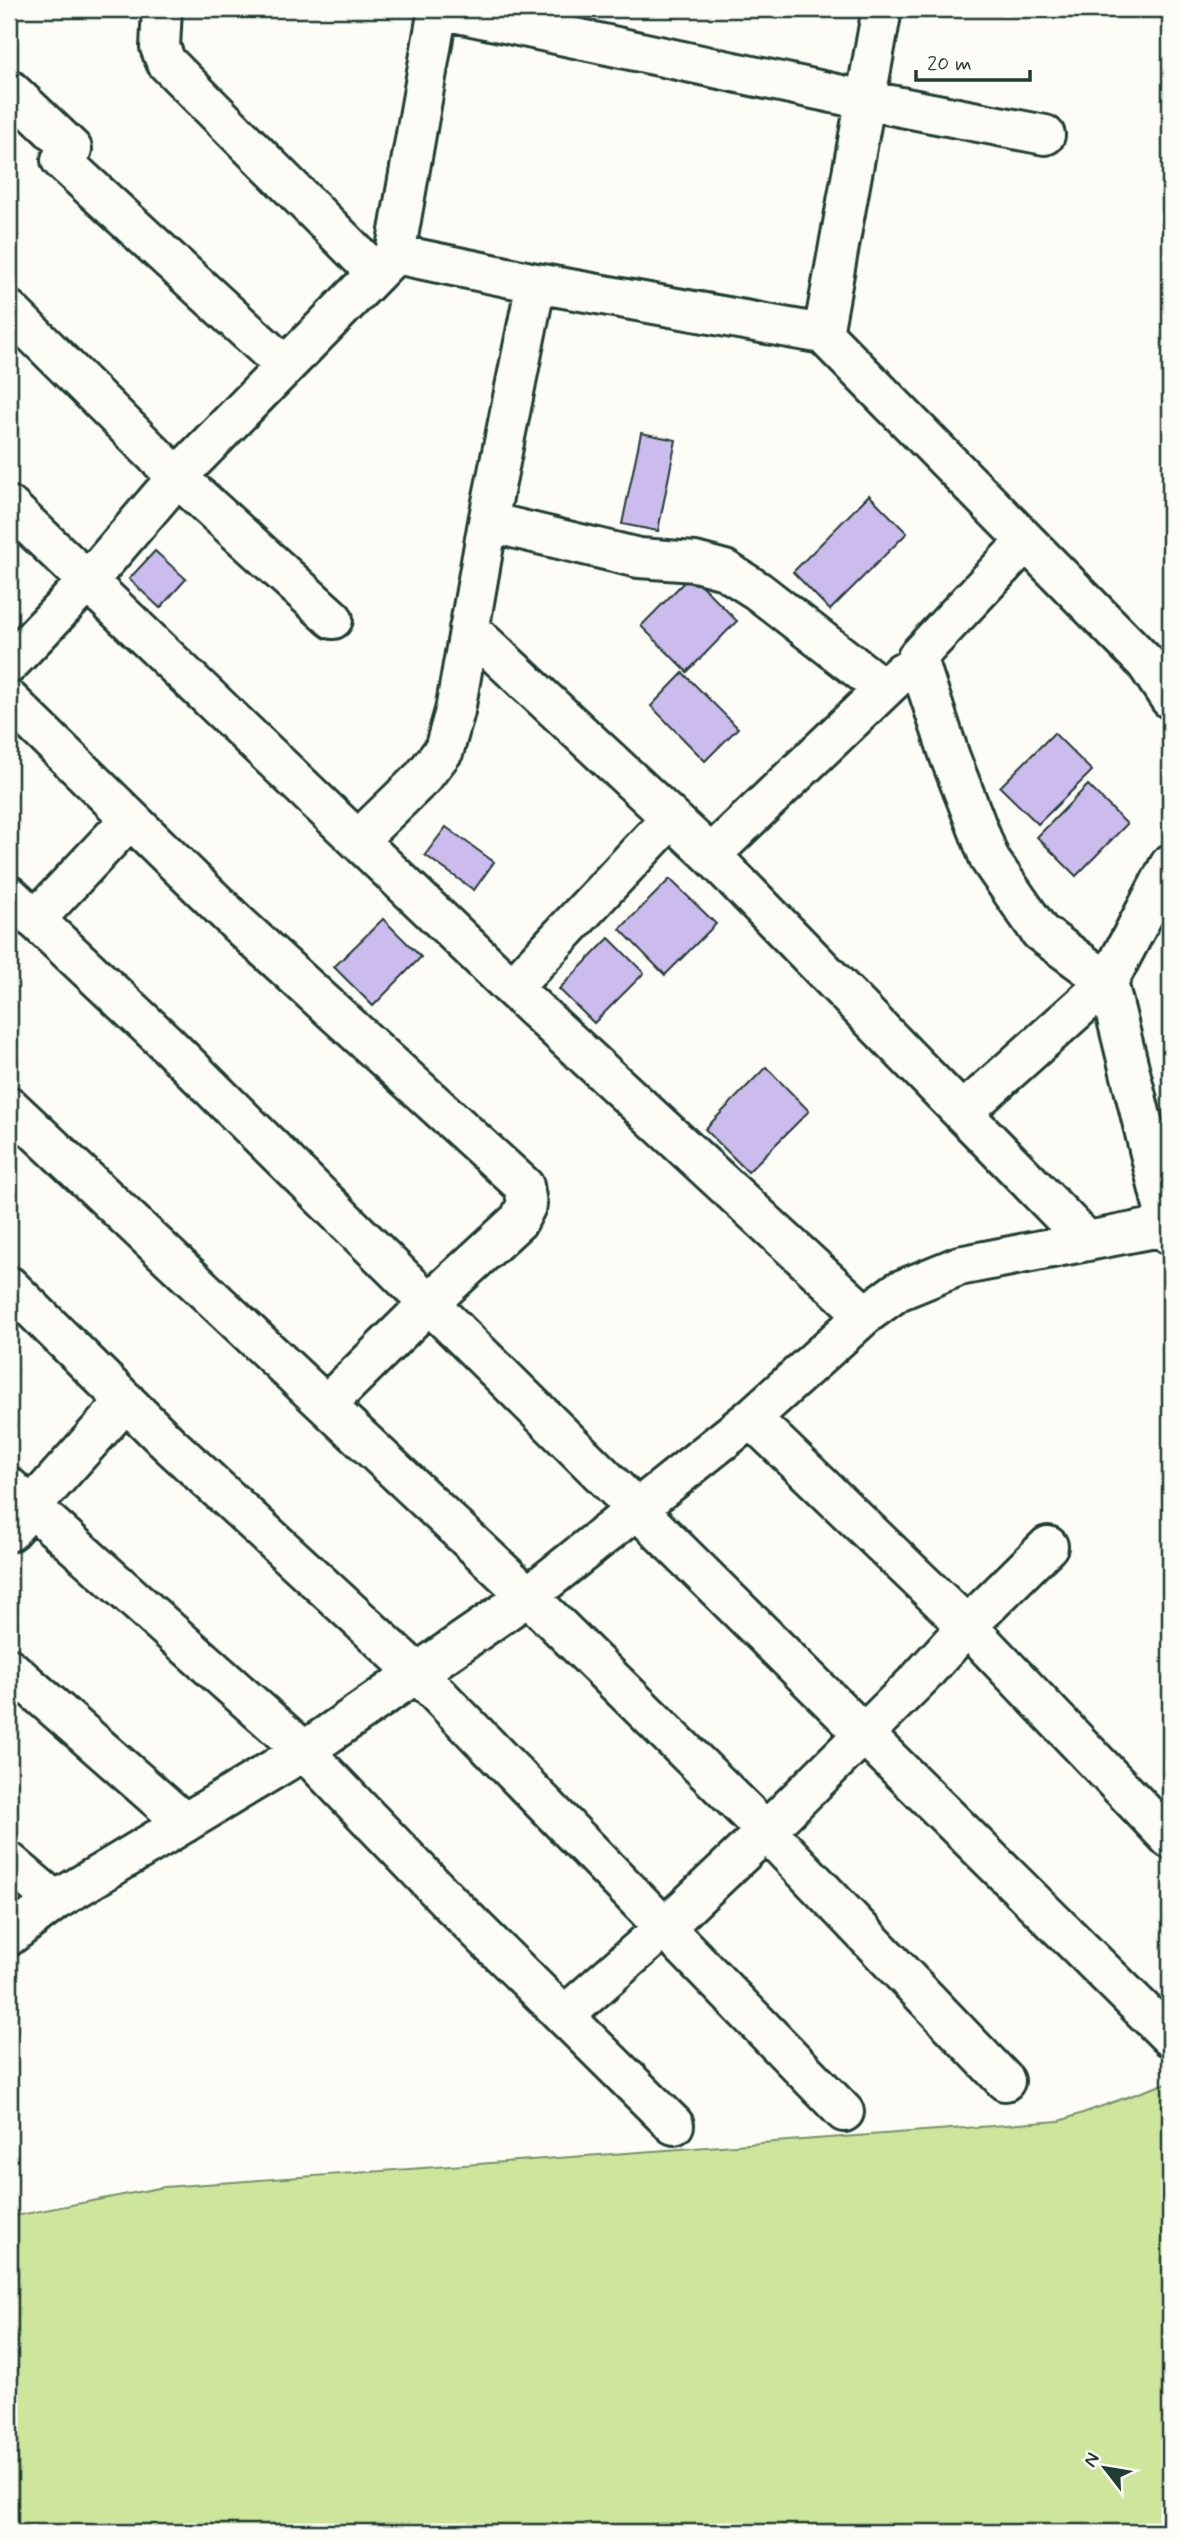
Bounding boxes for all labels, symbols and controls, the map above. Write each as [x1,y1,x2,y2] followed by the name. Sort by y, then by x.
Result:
[916,38,1030,82] scale bar
[927,50,972,78] text: 20 m
[1070,2432,1140,2502] north arrow
[1078,2448,1106,2472] text: N

